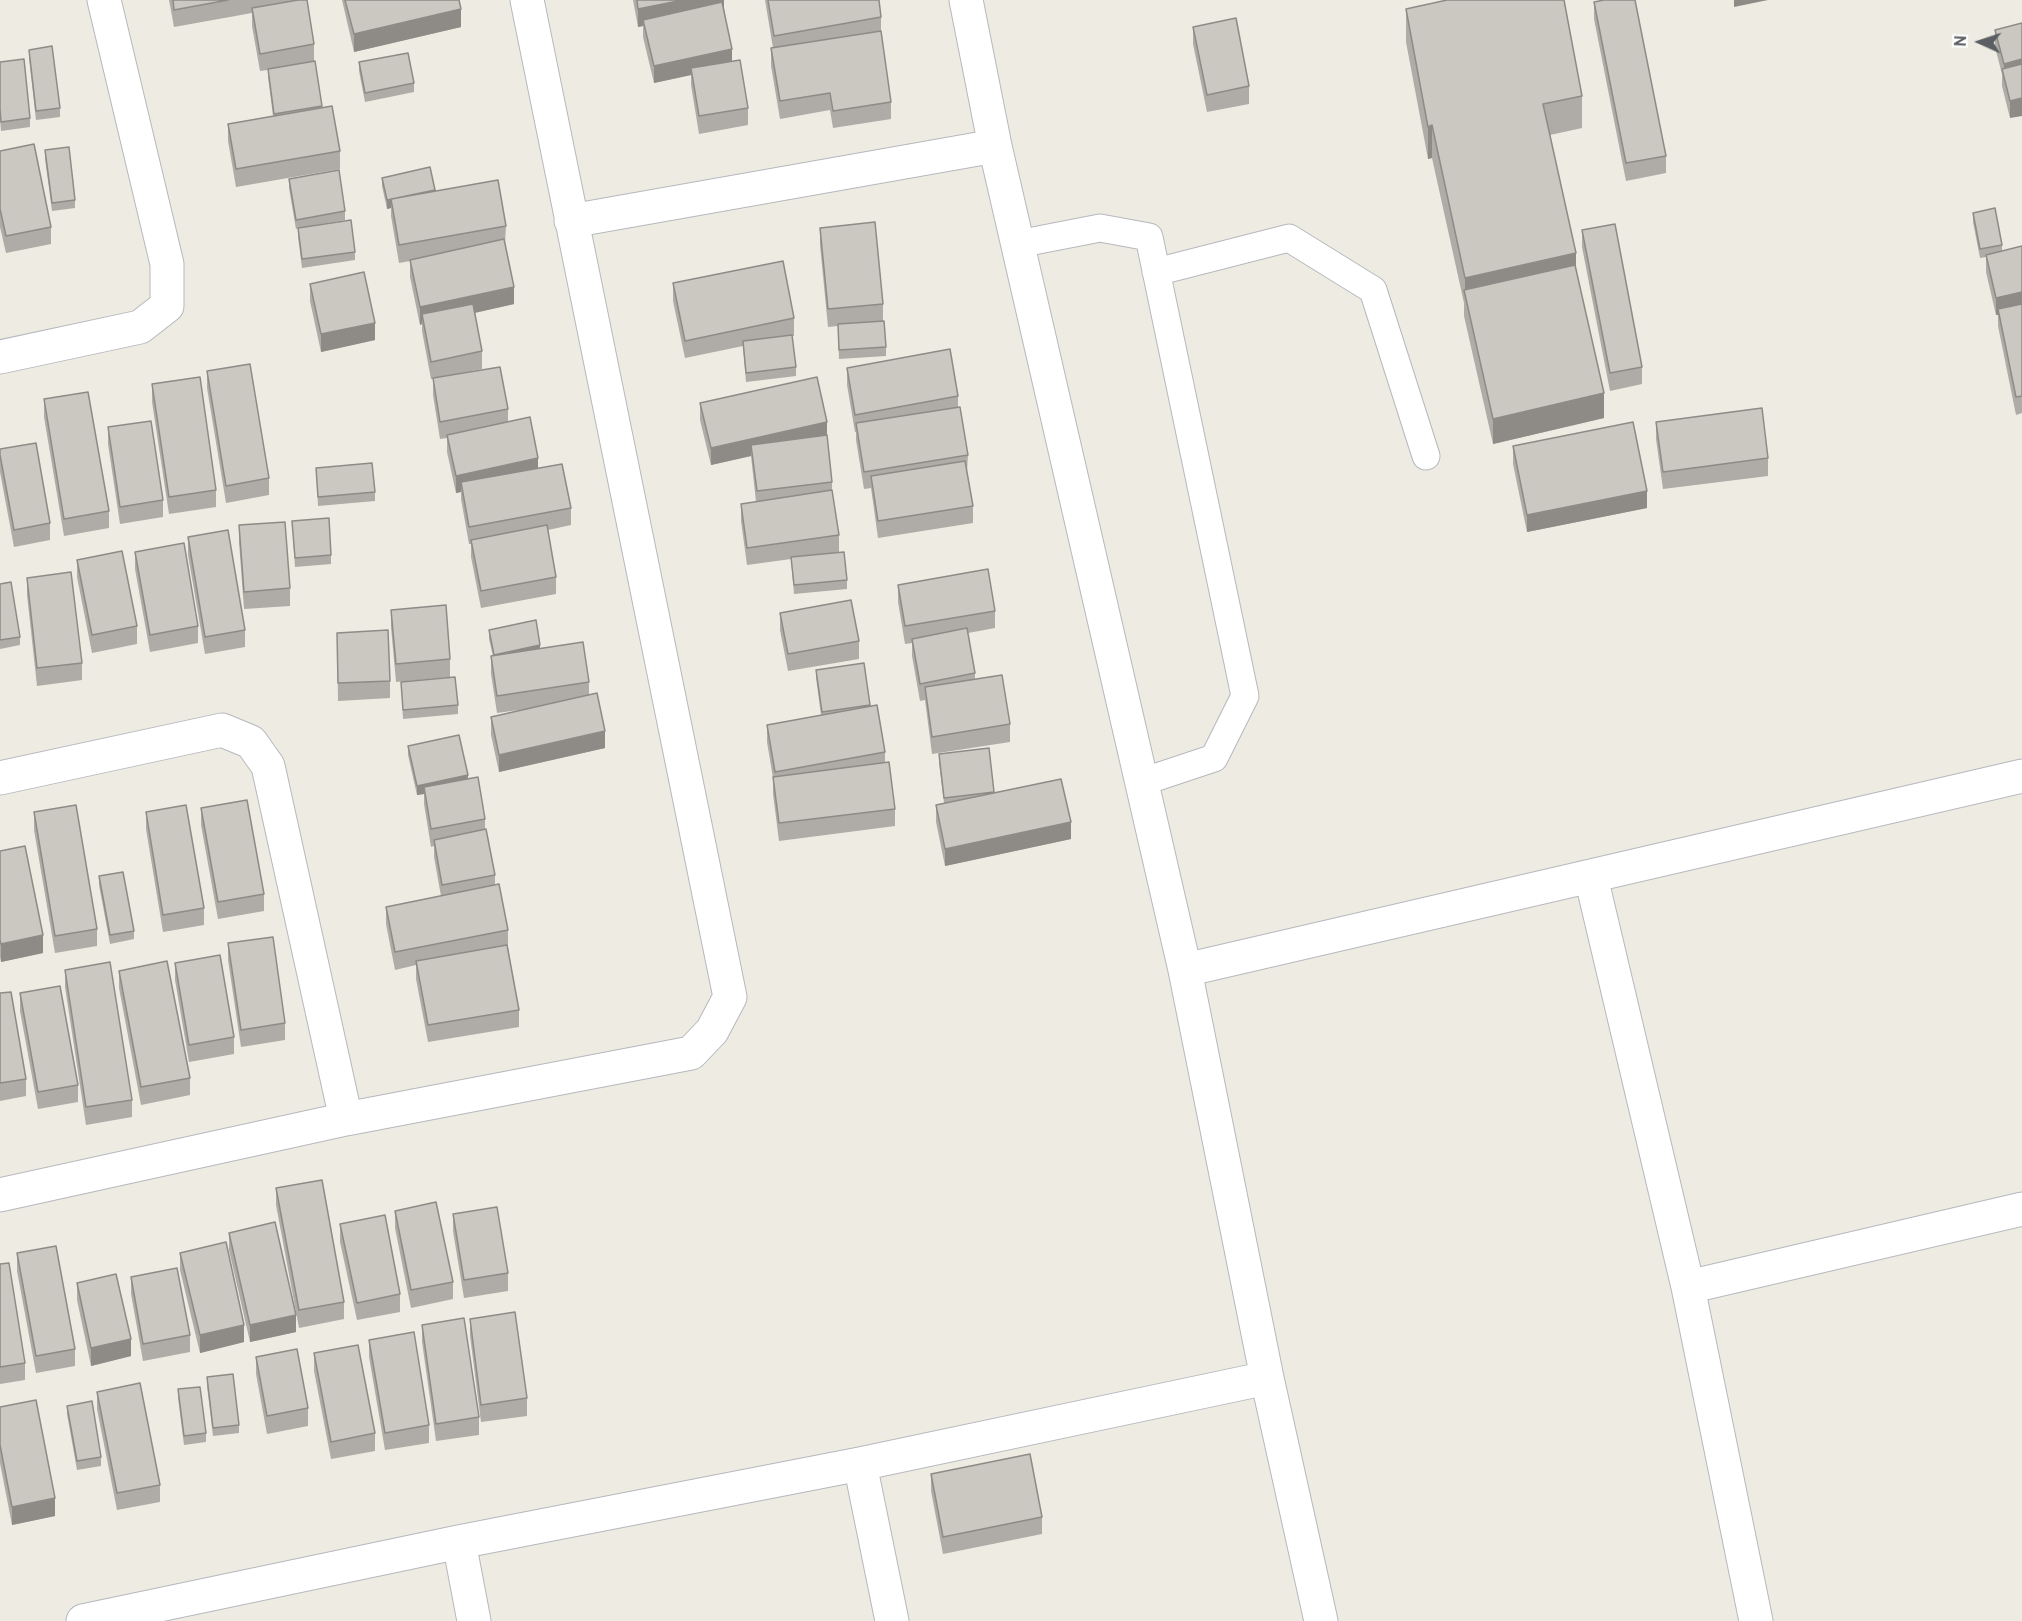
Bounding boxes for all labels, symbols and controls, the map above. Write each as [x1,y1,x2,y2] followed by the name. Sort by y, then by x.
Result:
[1950,12,2010,72] north arrow
[1952,35,1972,47] text: N

